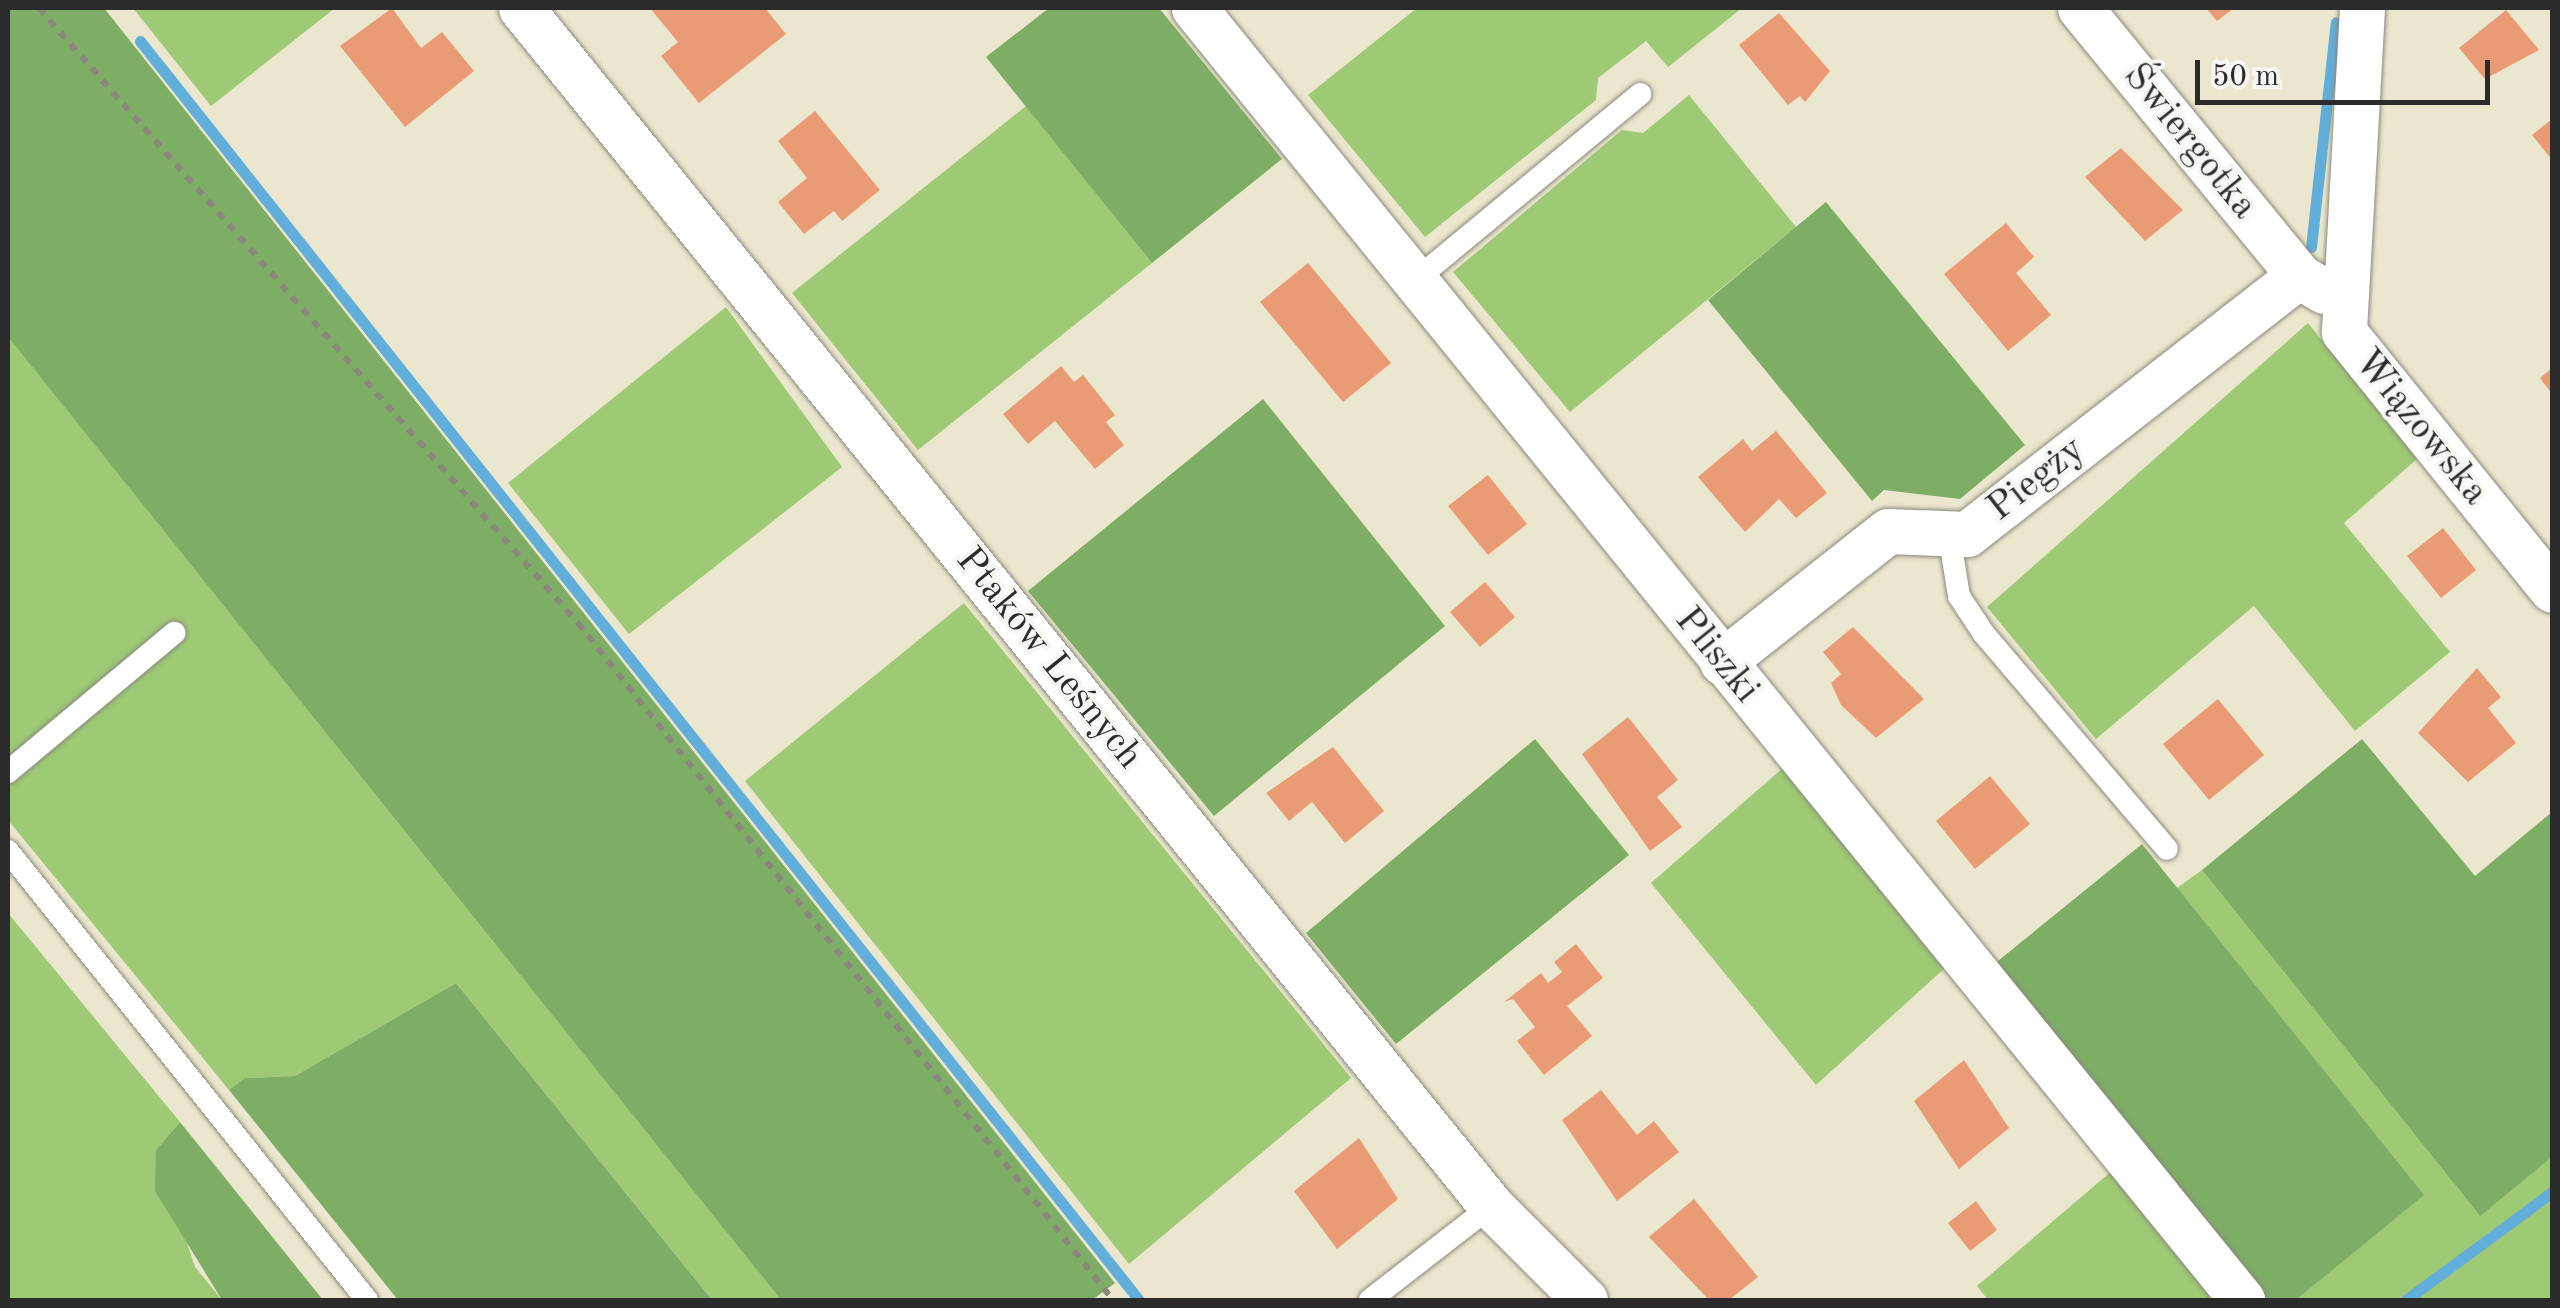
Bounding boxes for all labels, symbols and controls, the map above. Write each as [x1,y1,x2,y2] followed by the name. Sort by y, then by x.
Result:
[2200,40,2495,102] scale bar
[2112,55,2266,229] street label: Świergotka
[2212,62,2279,92] text: 50 m
[2343,341,2497,515] street label: Wiązowska
[1979,428,2095,532] street label: Piegży
[945,539,1151,779] street label: Ptaków Leśnych
[1664,599,1768,713] street label: Pliszki

